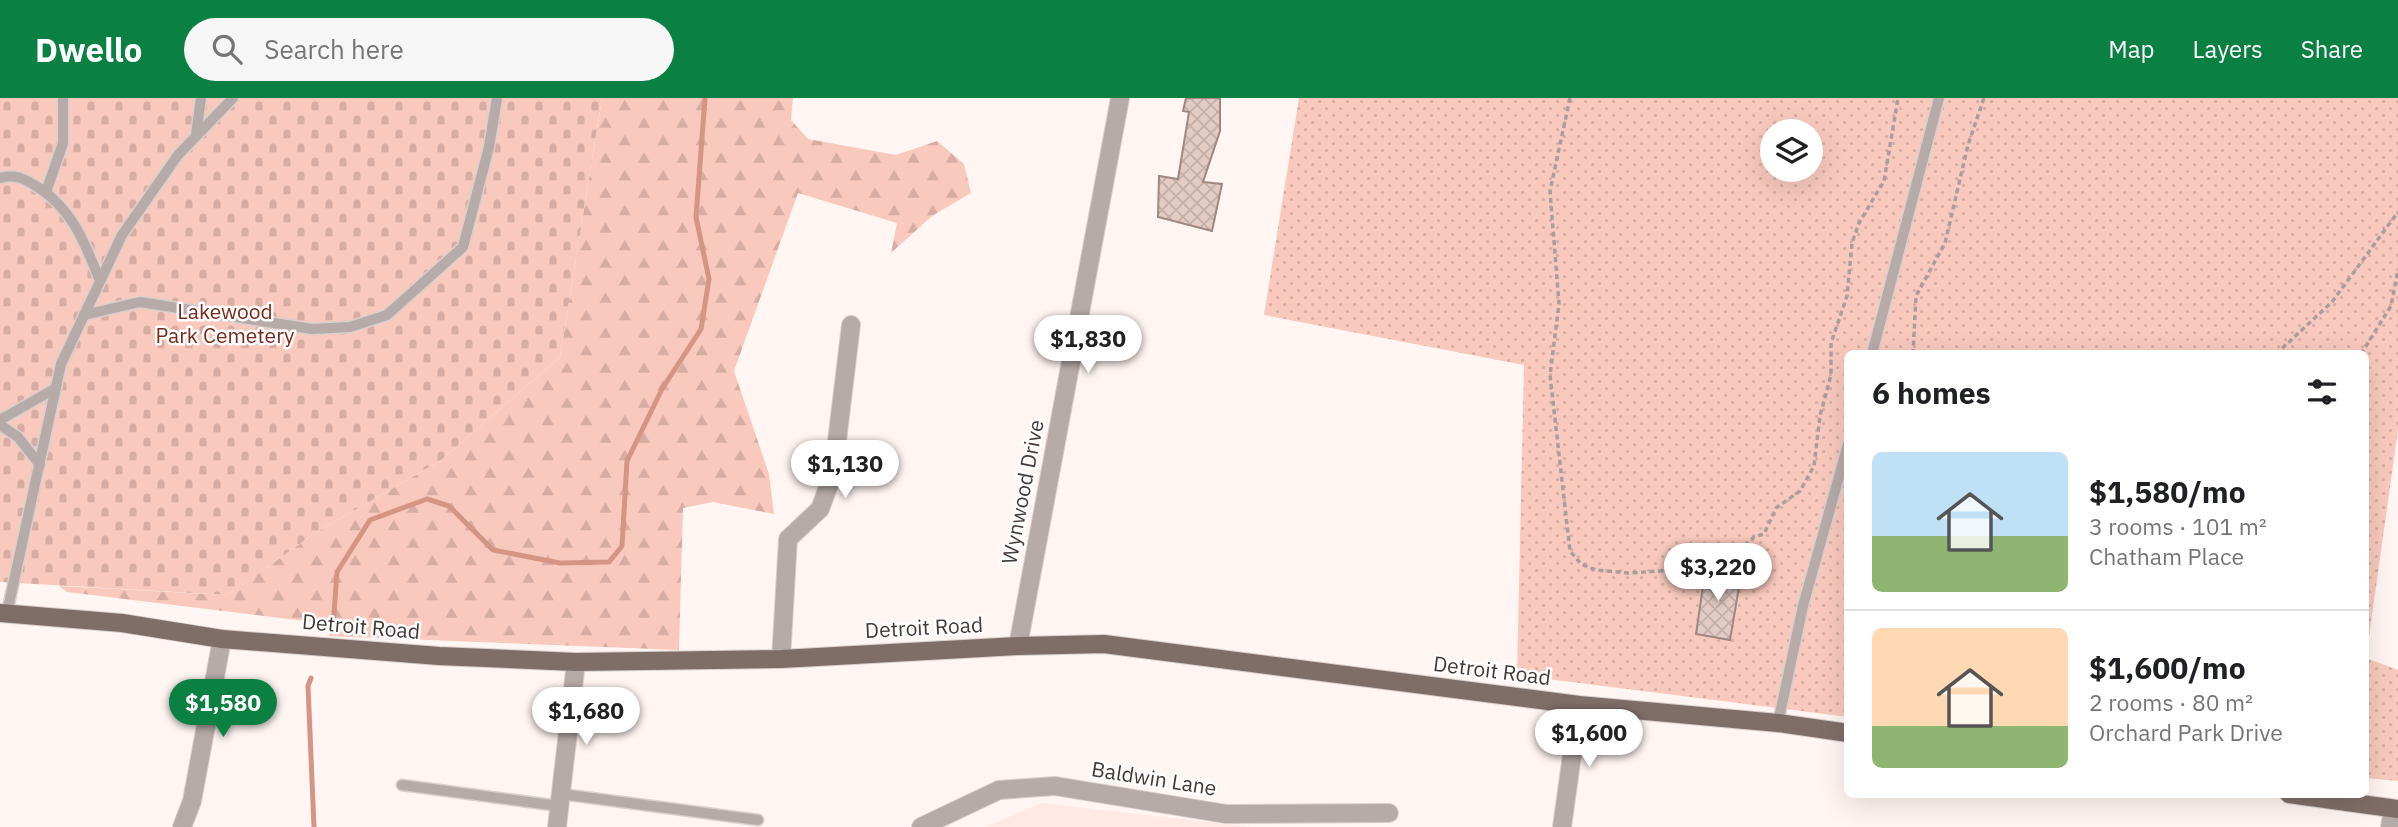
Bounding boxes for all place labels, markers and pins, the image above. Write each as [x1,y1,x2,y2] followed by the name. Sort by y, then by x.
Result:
[1031,316,1145,375] pin: $1,830
[788,440,902,500] pin: $1,130
[1661,544,1775,603] pin: $3,220
[166,680,280,739] pin: $1,580
[529,688,643,747] pin: $1,680
[1532,710,1646,769] pin: $1,600

